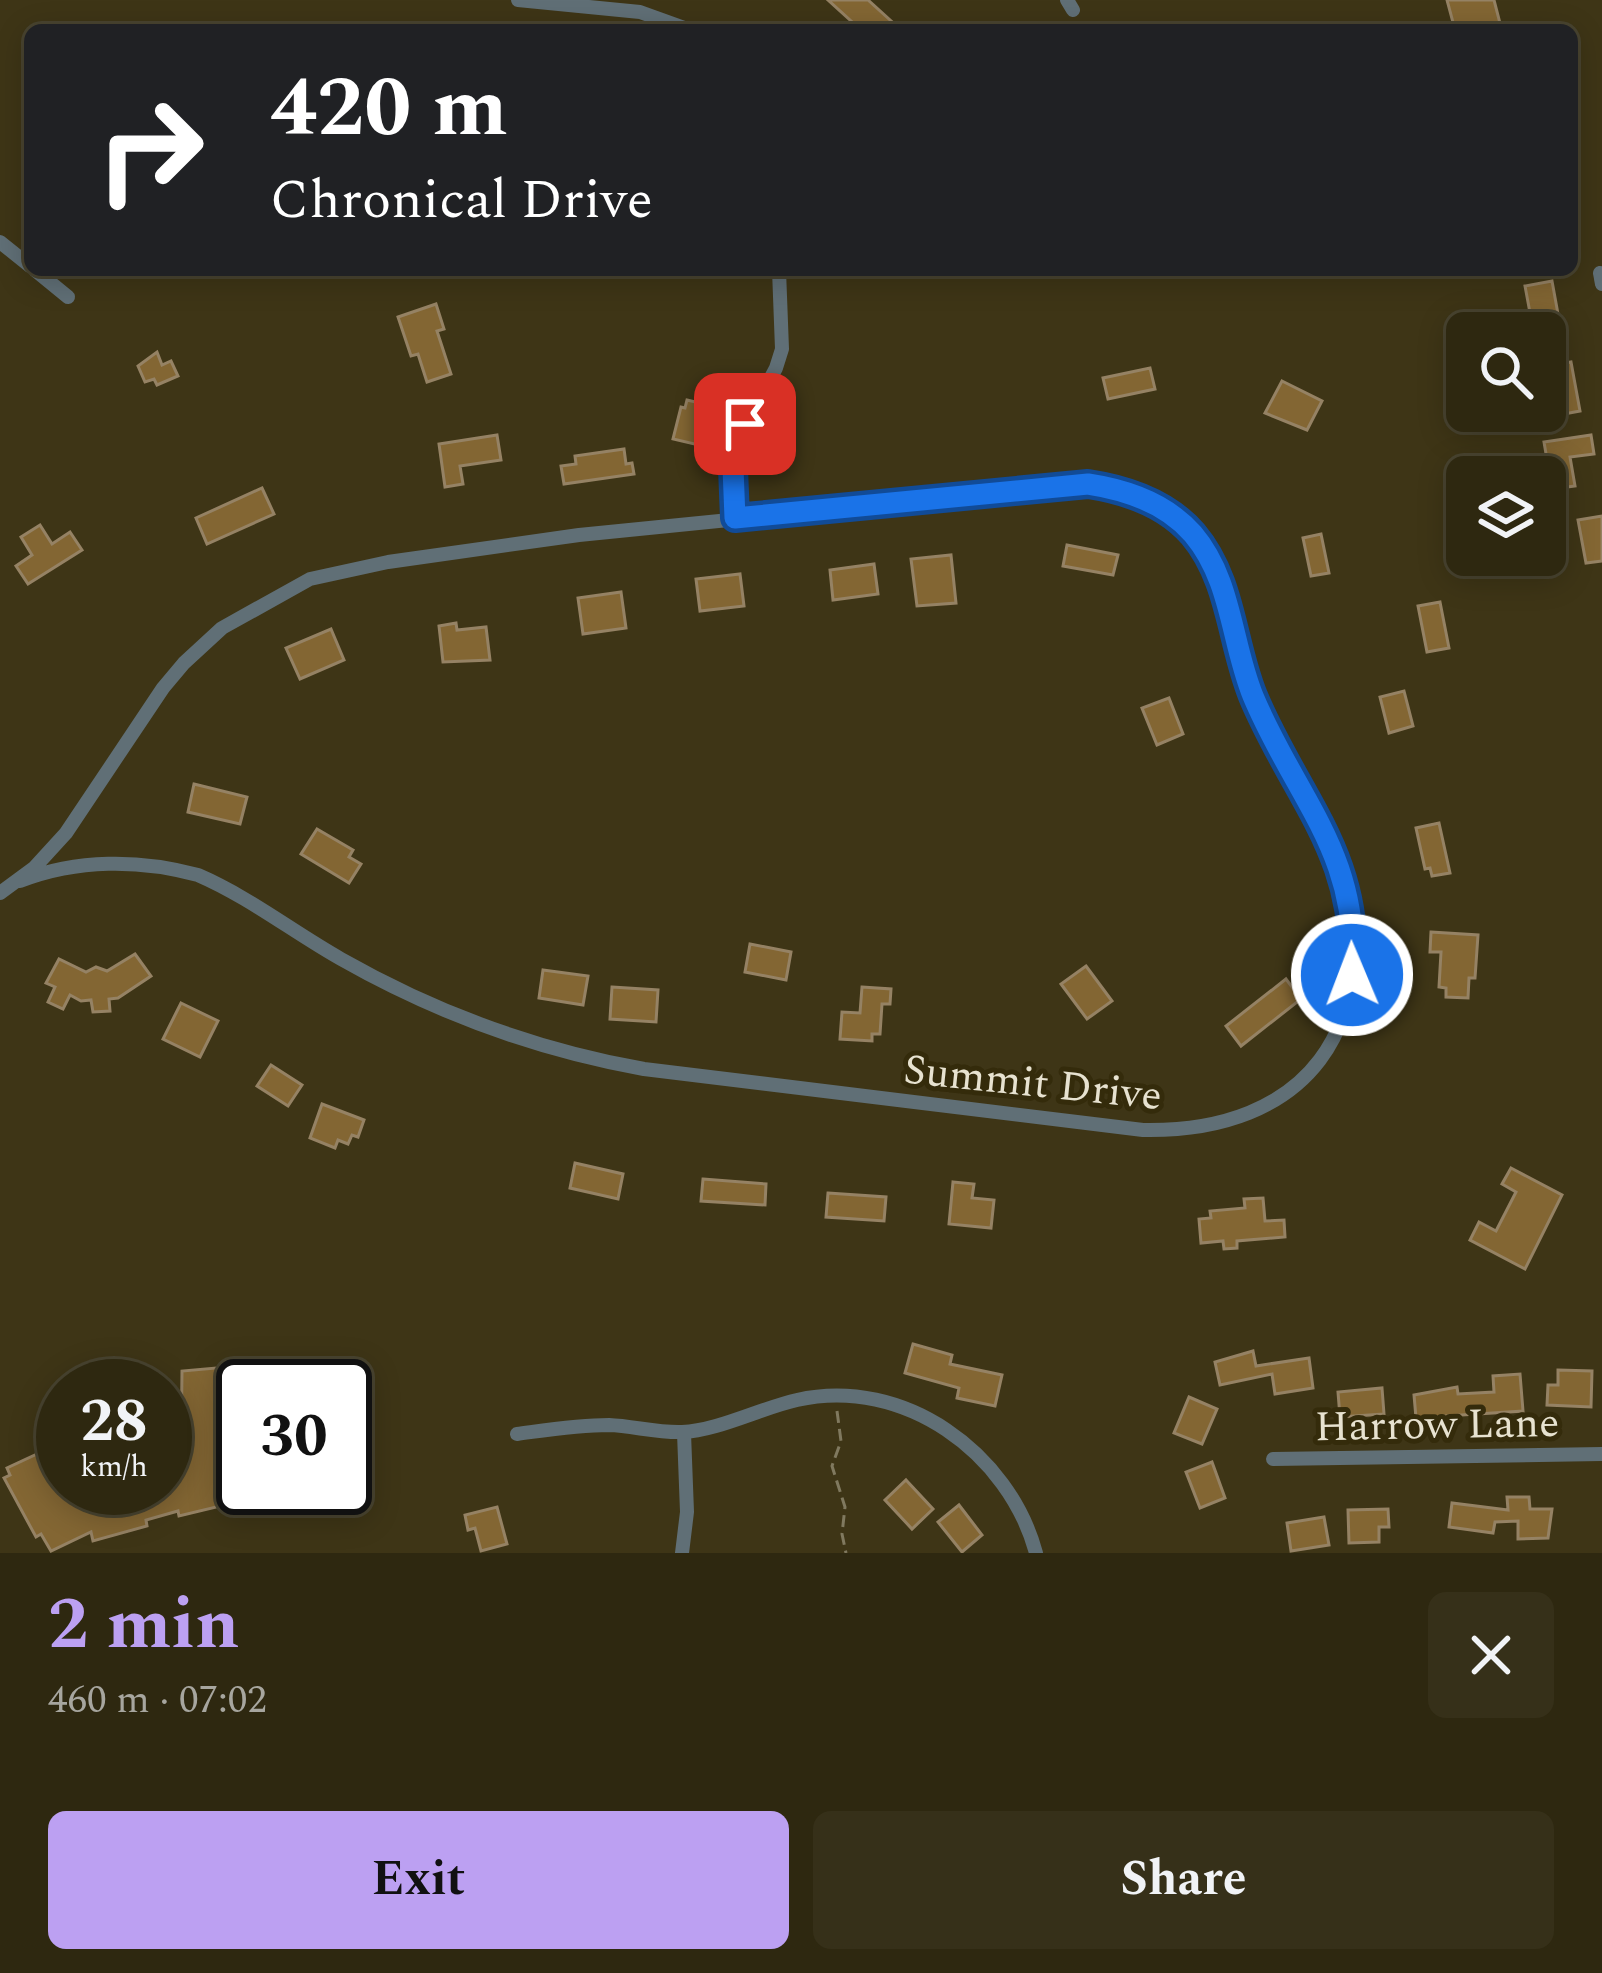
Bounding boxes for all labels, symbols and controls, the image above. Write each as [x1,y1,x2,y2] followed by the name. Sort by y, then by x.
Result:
[270,45,508,173] text: 420 m
[72,72,228,228] icon: right
[270,160,653,242] text: Chronical Drive
[1446,312,1566,576] map controls
[1446,312,1566,432] button: search
[694,373,796,475] pin
[712,391,778,457] icon: arrive
[1446,456,1566,576] button: layers
[1289,912,1415,1038] position arrow
[901,1039,1165,1128] street label: Summit Drive
[216,1359,372,1515] speed limit sign: 30
[80,1376,148,1468] text: 28
[1314,1392,1560,1459] street label: Harrow Lane
[80,1444,148,1490] text: km/h
[48,1571,240,1680] text: 2 min
[1428,1592,1554,1718] button: close
[48,1671,267,1730] text: 460 m · 07:02
[48,1811,789,1949] button: Exit
[813,1811,1554,1949] button: Share

